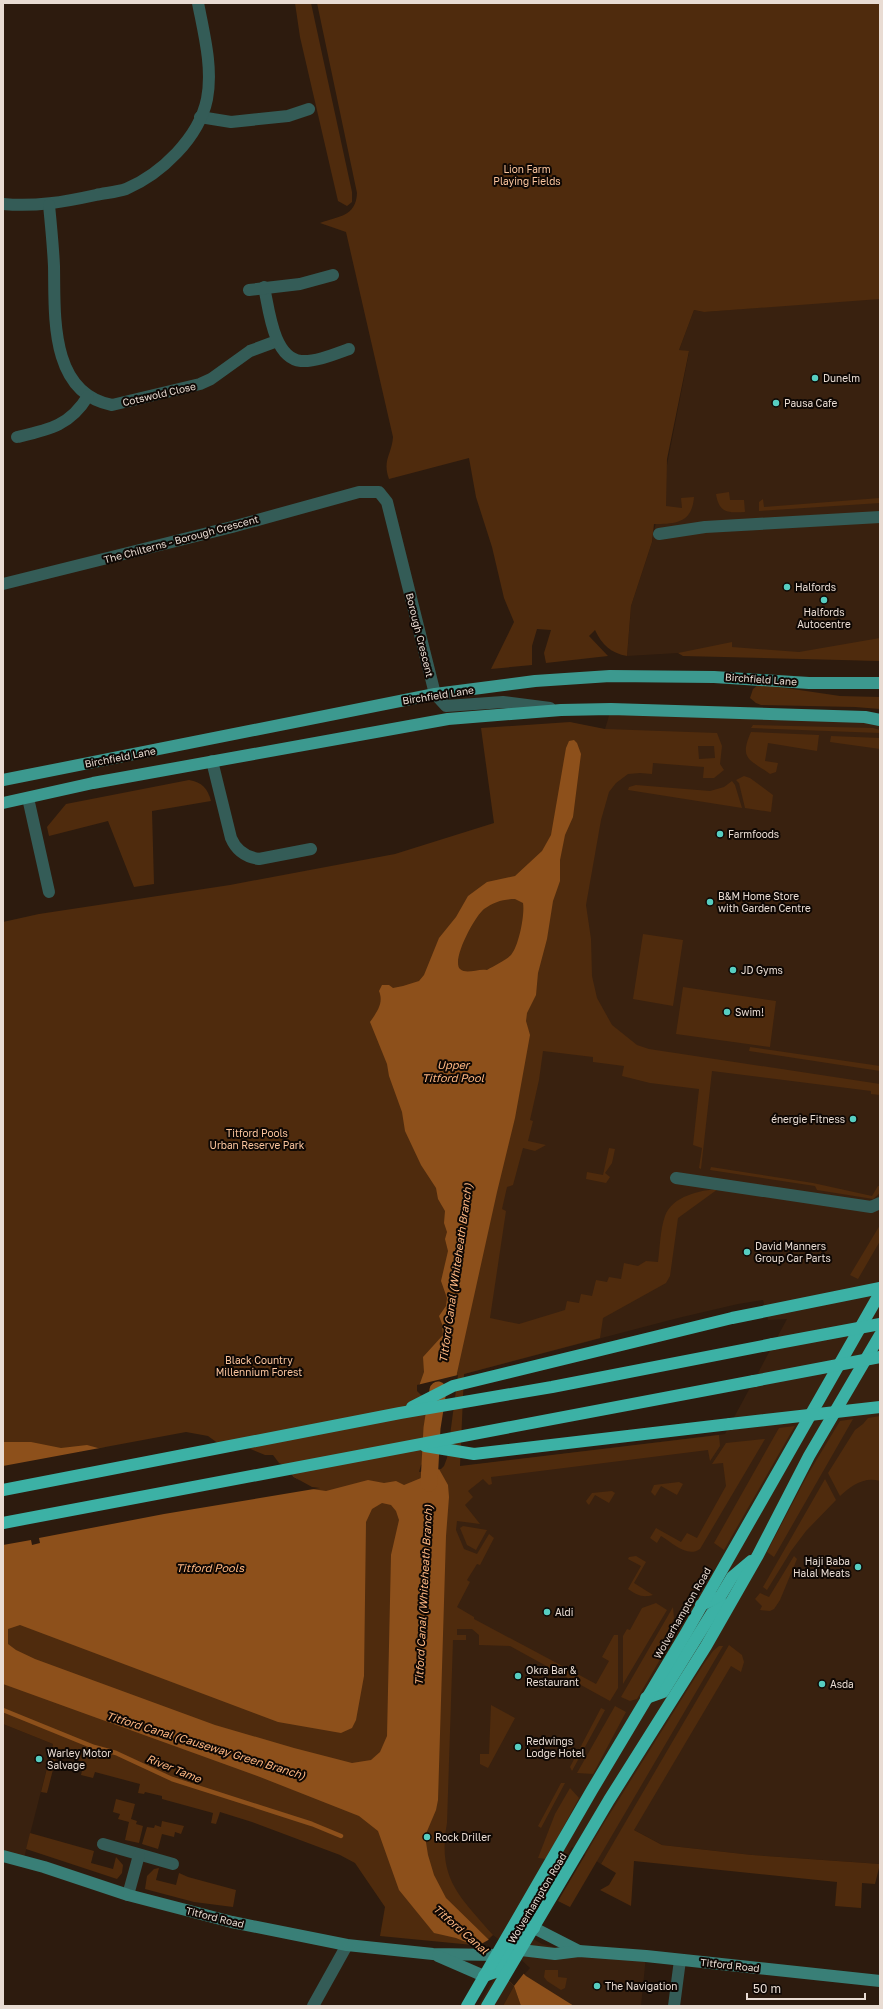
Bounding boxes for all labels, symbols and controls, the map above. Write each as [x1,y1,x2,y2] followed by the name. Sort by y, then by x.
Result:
[493,163,561,187] park label: Lion Farm Playing Fields
[823,372,860,384] place label: Dunelm
[810,373,820,383] marker: Dunelm
[121,380,197,408] street label: Cotswold Close
[784,397,838,409] place label: Pausa Cafe
[771,398,781,408] marker: Pausa Cafe
[102,513,260,565] street label: The Chilterns - Borough Crescent
[795,581,836,593] place label: Halfords
[782,582,792,592] marker: Halfords
[404,592,436,678] street label: Borough Crescent
[819,595,829,605] marker: Halfords Autocentre
[797,606,851,630] place label: Halfords Autocentre
[725,671,798,688] street label: Birchfield Lane
[401,683,475,707] street label: Birchfield Lane
[83,744,157,770] street label: Birchfield Lane
[728,828,779,840] place label: Farmfoods
[715,829,725,839] marker: Farmfoods
[718,890,811,914] place label: B&M Home Store with Garden Centre
[705,897,715,907] marker: B&M Home Store with Garden Centre
[741,964,783,976] place label: JD Gyms
[728,965,738,975] marker: JD Gyms
[735,1006,764,1018] place label: Swim!
[722,1007,732,1017] marker: Swim!
[422,1058,485,1084] water label: Upper Titford Pool
[771,1113,845,1125] place label: énergie Fitness
[848,1114,858,1124] marker: énergie Fitness
[210,1127,305,1151] park label: Titford Pools Urban Reserve Park
[436,1182,475,1364] water label: Titford Canal (Whiteheath Branch)
[755,1240,831,1264] place label: David Manners Group Car Parts
[742,1247,752,1257] marker: David Manners Group Car Parts
[216,1354,302,1378] park label: Black Country Millennium Forest
[412,1503,435,1686] water label: Titford Canal (Whiteheath Branch)
[793,1555,850,1579] place label: Haji Baba Halal Meats
[176,1561,245,1574] water label: Titford Pools
[853,1562,863,1572] marker: Haji Baba Halal Meats
[651,1565,713,1661] street label: Wolverhampton Road
[555,1606,573,1618] place label: Aldi
[542,1607,552,1617] marker: Aldi
[526,1664,579,1688] place label: Okra Bar & Restaurant
[513,1671,523,1681] marker: Okra Bar & Restaurant
[830,1678,854,1690] place label: Asda
[817,1679,827,1689] marker: Asda
[105,1708,308,1783] water label: Titford Canal (Causeway Green Branch)
[526,1735,585,1759] place label: Redwings Lodge Hotel
[513,1742,523,1752] marker: Redwings Lodge Hotel
[47,1747,111,1771] place label: Warley Motor Salvage
[145,1751,205,1785] water label: River Tame
[34,1754,44,1764] marker: Warley Motor Salvage
[435,1831,491,1843] place label: Rock Driller
[422,1832,432,1842] marker: Rock Driller
[505,1851,569,1945] street label: Wolverhampton Road
[431,1902,491,1957] water label: Titford Canal
[185,1904,245,1930] street label: Titford Road
[700,1956,760,1974] street label: Titford Road
[747,1975,865,2001] scale bar
[605,1980,678,1992] place label: The Navigation
[592,1981,602,1991] marker: The Navigation
[753,1981,781,1996] text: 50 m

